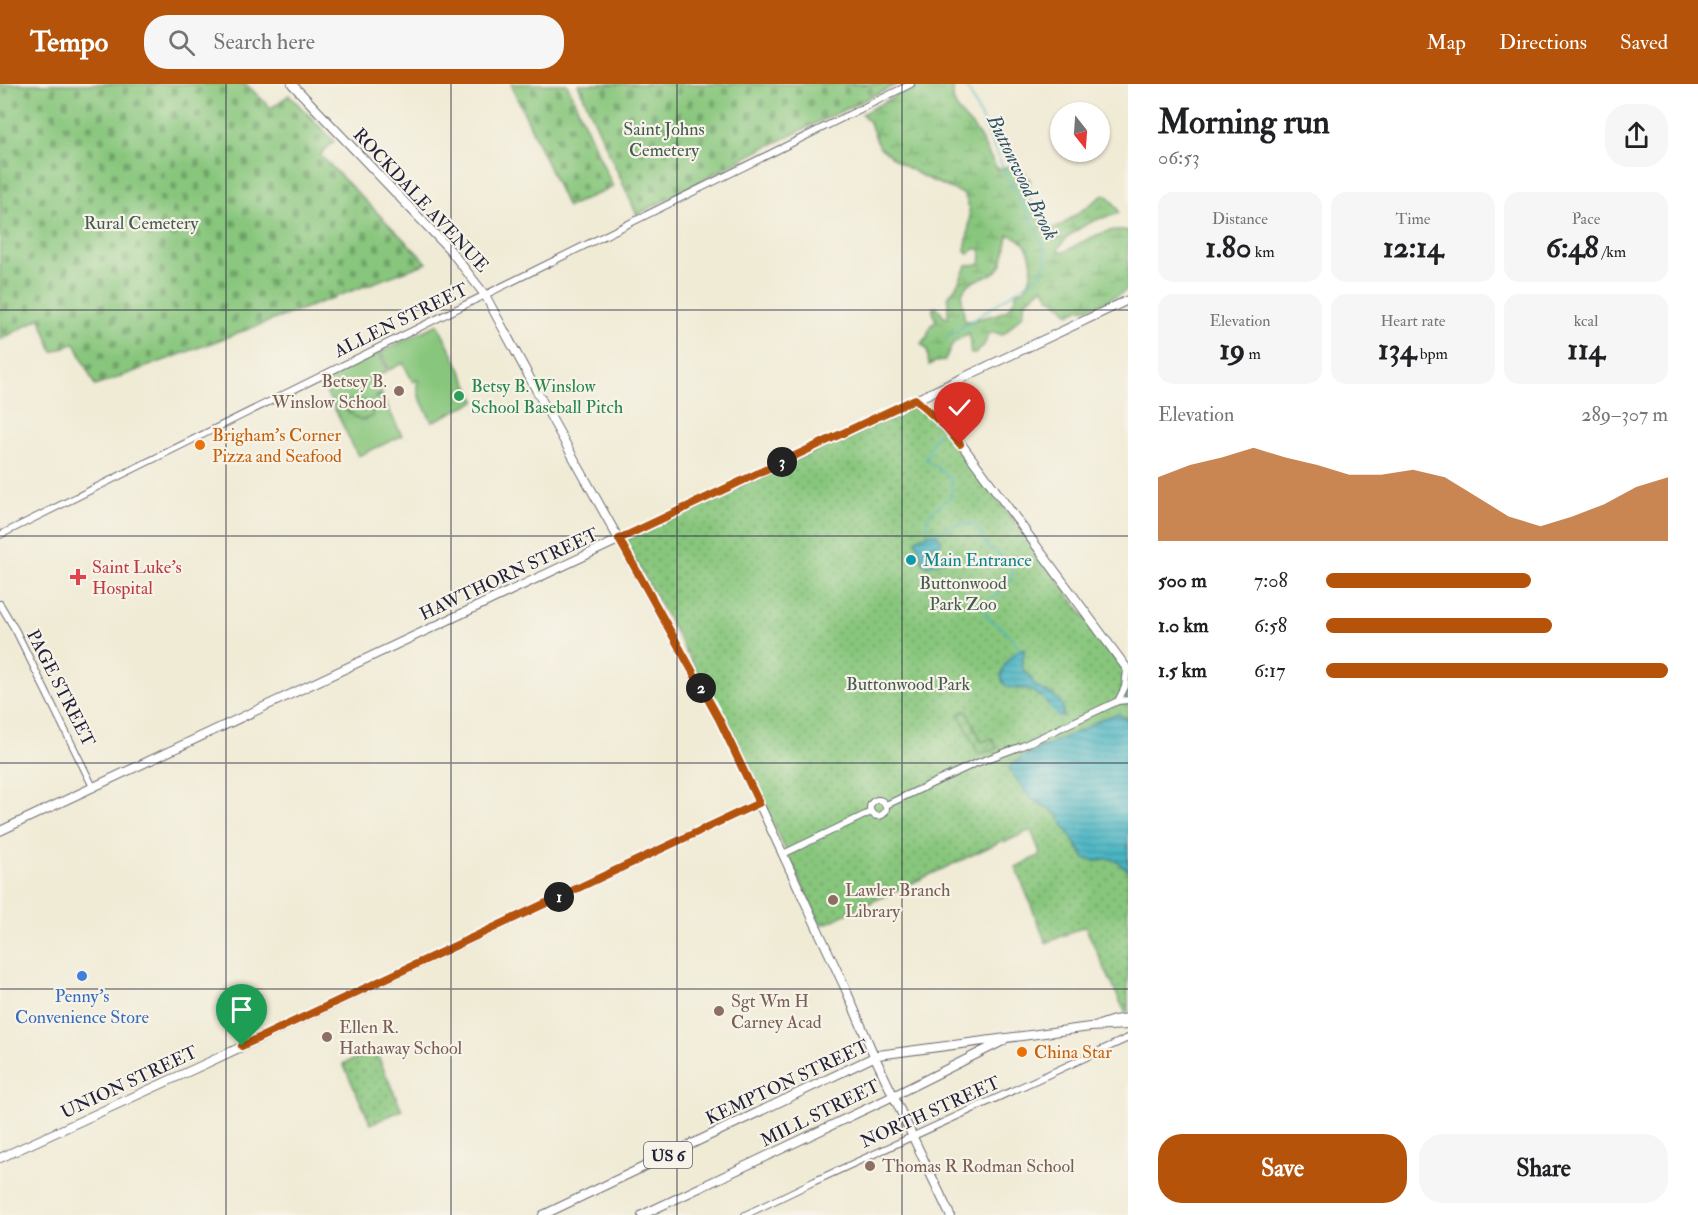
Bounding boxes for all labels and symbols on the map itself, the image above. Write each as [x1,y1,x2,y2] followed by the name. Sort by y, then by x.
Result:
[1050,102,1110,162] north arrow
[981,109,1064,244] water label: Buttonwood Brook
[623,118,705,162] park label: Saint Johns Cemetery
[348,123,493,277] street label: ROCKDALE AVENUE
[84,212,199,235] park label: Rural Cemetery
[330,278,472,363] street label: ALLEN STREET
[271,370,387,414] place label: Betsey B. Winslow School
[471,375,624,419] place label: Betsy B. Winslow School Baseball Pitch
[934,382,985,444] pin
[392,384,406,398] marker: Betsey B. Winslow School
[452,389,466,403] marker: Betsy B. Winslow School Baseball Pitch
[212,424,342,468] place label: Brigham's Corner Pizza and Seafood
[193,438,207,452] marker: Brigham's Corner Pizza and Seafood
[767,447,797,477] pin: 3
[416,523,603,626] street label: HAWTHORN STREET
[923,549,1032,572] place label: Main Entrance
[904,553,918,567] marker: Main Entrance
[92,556,182,600] place label: Saint Luke's Hospital
[69,568,87,586] marker: Saint Luke's Hospital
[919,572,1007,616] park label: Buttonwood Park Zoo
[21,626,100,751] street label: PAGE STREET
[686,673,716,703] pin: 2
[846,673,970,696] park label: Buttonwood Park
[845,879,951,923] place label: Lawler Branch Library
[544,882,574,912] pin: 1
[826,893,840,907] marker: Lawler Branch Library
[75,969,89,983] marker: Penny's Convenience Store
[216,984,267,1046] pin
[15,985,149,1029] place label: Penny's Convenience Store
[731,990,822,1034] place label: Sgt Wm H Carney Acad
[712,1004,726,1018] marker: Sgt Wm H Carney Acad
[339,1016,463,1060] place label: Ellen R. Hathaway School
[320,1030,334,1044] marker: Ellen R. Hathaway School
[702,1034,873,1130] street label: KEMPTON STREET
[57,1040,202,1124] street label: UNION STREET
[1034,1041,1112,1064] place label: China Star
[1015,1045,1029,1059] marker: China Star
[857,1071,1004,1154] street label: NORTH STREET
[757,1074,884,1152] street label: MILL STREET
[644,1142,692,1168] road number: US 6
[882,1155,1075,1178] place label: Thomas R Rodman School
[863,1159,877,1173] marker: Thomas R Rodman School

